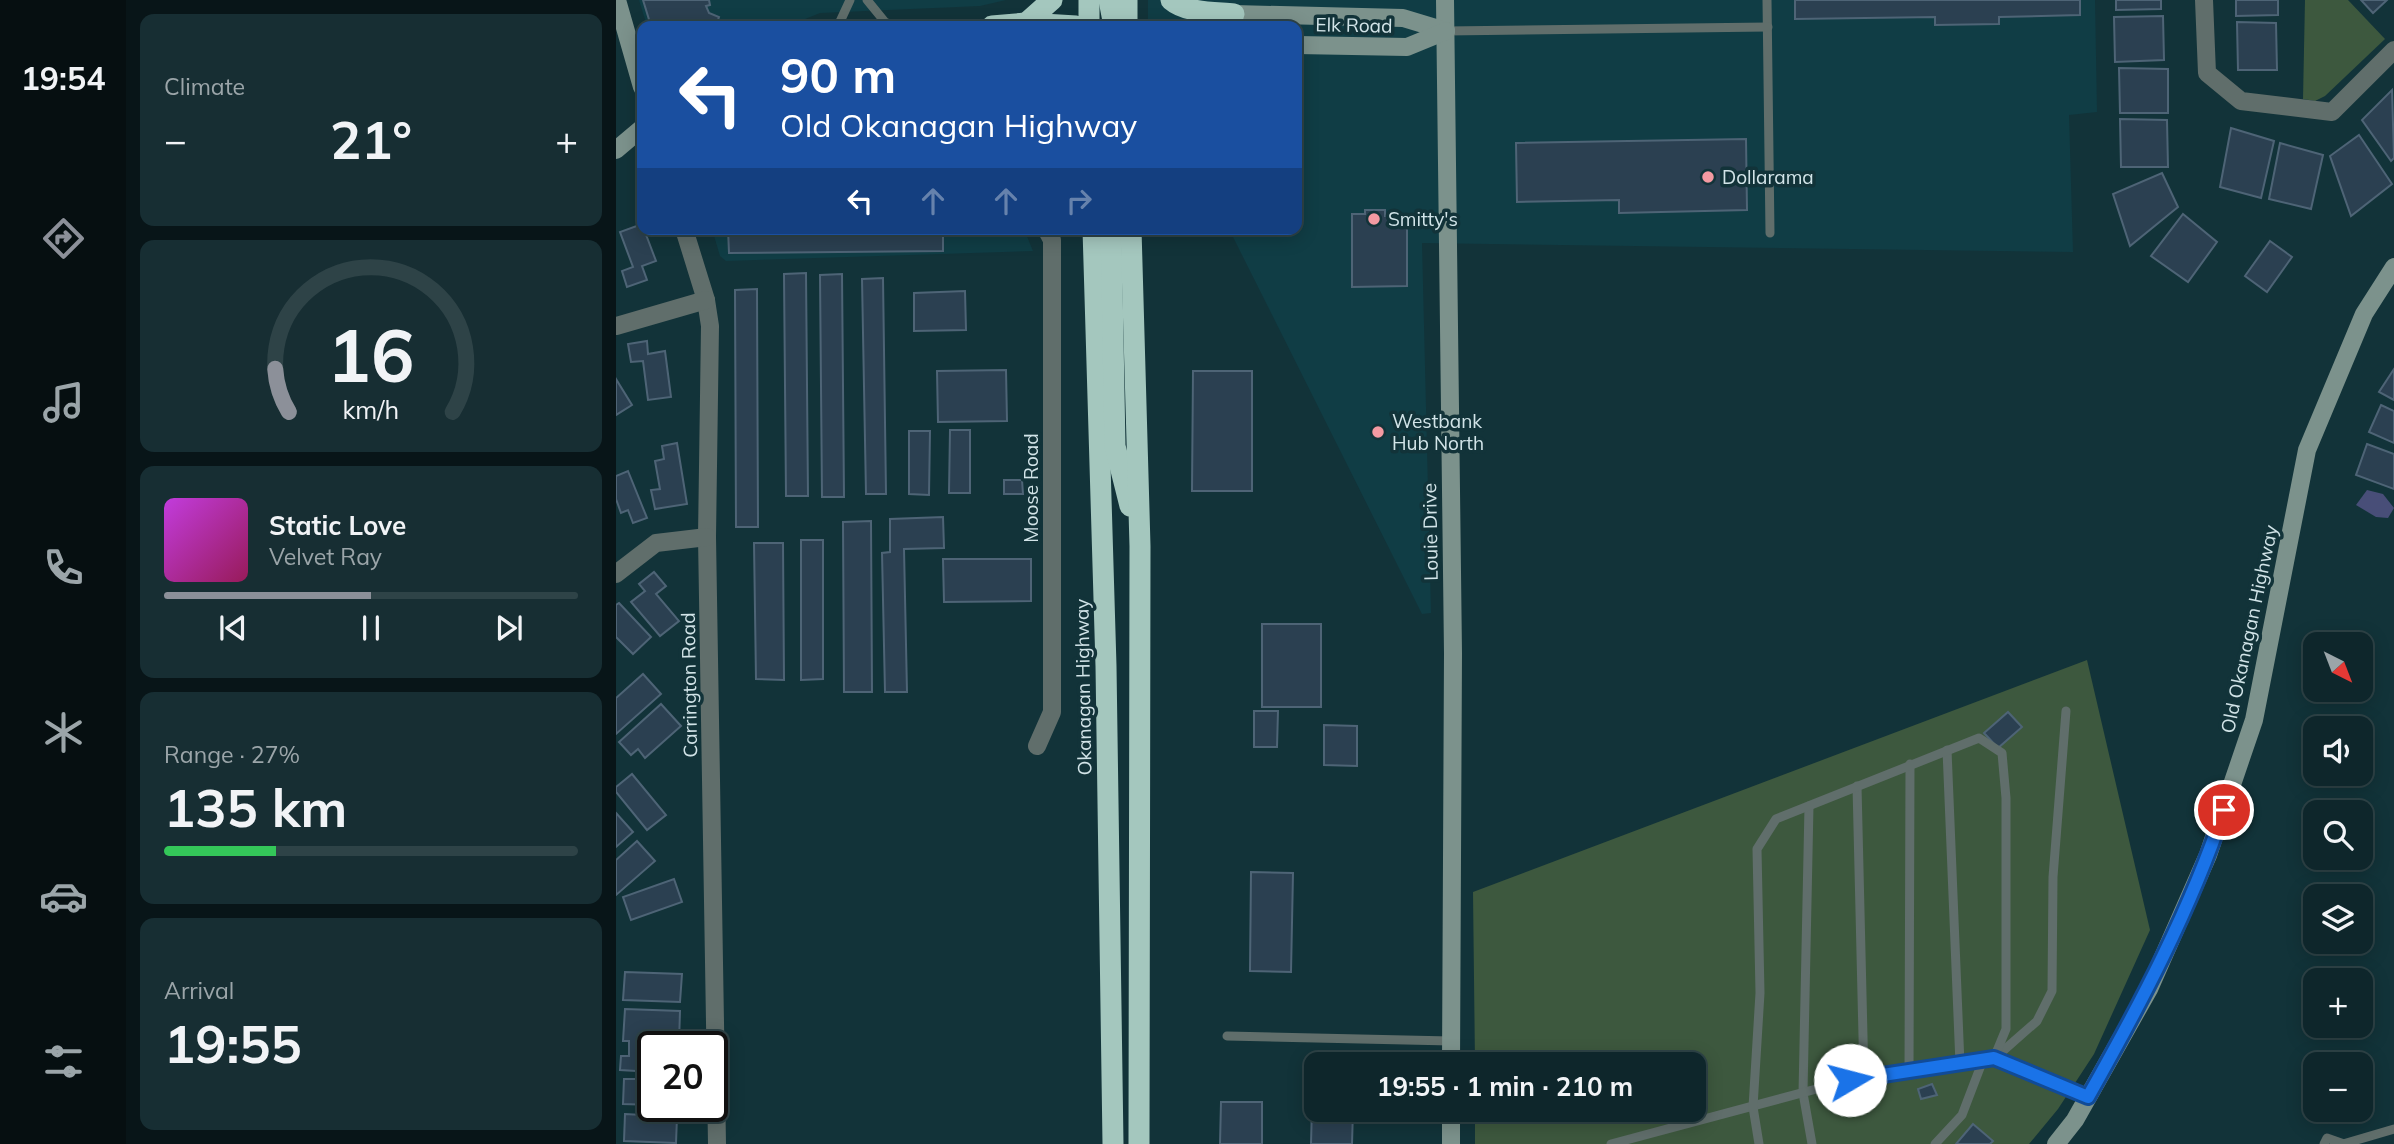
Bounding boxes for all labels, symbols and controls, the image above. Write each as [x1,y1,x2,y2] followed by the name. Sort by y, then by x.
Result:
[1315,12,1393,38] street label: Elk Road
[780,44,896,105] text: 90 m
[665,49,756,140] icon: left
[21,58,105,98] text: 19:54
[164,72,245,101] text: Climate
[780,105,1137,145] text: Old Okanagan Highway
[330,107,412,172] text: 21°
[164,116,187,164] text: −
[555,116,578,164] text: +
[1722,165,1814,189] place label: Dollarama
[1700,169,1716,185] marker: Dollarama
[841,182,879,220] icon: left
[914,182,952,220] icon: ahead
[987,182,1025,220] icon: ahead
[1060,182,1098,220] icon: right
[1388,207,1458,231] place label: Smitty's
[1366,211,1382,227] marker: Smitty's
[39,214,88,263] icon: directions
[327,309,415,400] text: 16
[39,378,88,427] icon: music
[343,394,399,425] text: km/h
[1392,409,1484,455] place label: Westbank Hub North
[1370,424,1386,440] marker: Westbank Hub North
[1019,433,1043,543] street label: Moose Road
[1417,483,1443,581] street label: Louie Drive
[269,509,406,542] text: Static Love
[2215,523,2283,735] street label: Old Okanagan Highway
[269,542,382,571] text: Velvet Ray
[39,543,88,592] icon: phone
[1069,599,1097,775] street label: Okanagan Highway
[214,609,252,647] icon: previous
[352,609,390,647] icon: pause
[490,609,528,647] icon: next
[676,612,702,758] street label: Carrington Road
[2303,632,2373,702] north arrow
[2303,632,2373,1122] map controls
[39,708,88,757] icon: climate
[2303,716,2373,786] button: sound
[164,740,300,769] text: Range · 27%
[164,775,347,840] text: 135 km
[2194,780,2254,840] pin
[2205,791,2243,829] icon: arrive
[2303,800,2373,870] button: search
[39,872,88,921] icon: car
[2303,884,2373,954] button: layers
[2303,968,2373,1038] button: +
[164,976,234,1005] text: Arrival
[164,1011,302,1076] text: 19:55
[637,1031,728,1122] speed limit sign: 20
[39,1037,88,1086] icon: filters
[1813,1043,1887,1117] position arrow
[2303,1052,2373,1122] button: −
[1377,1070,1633,1103] text: 19:55 · 1 min · 210 m

